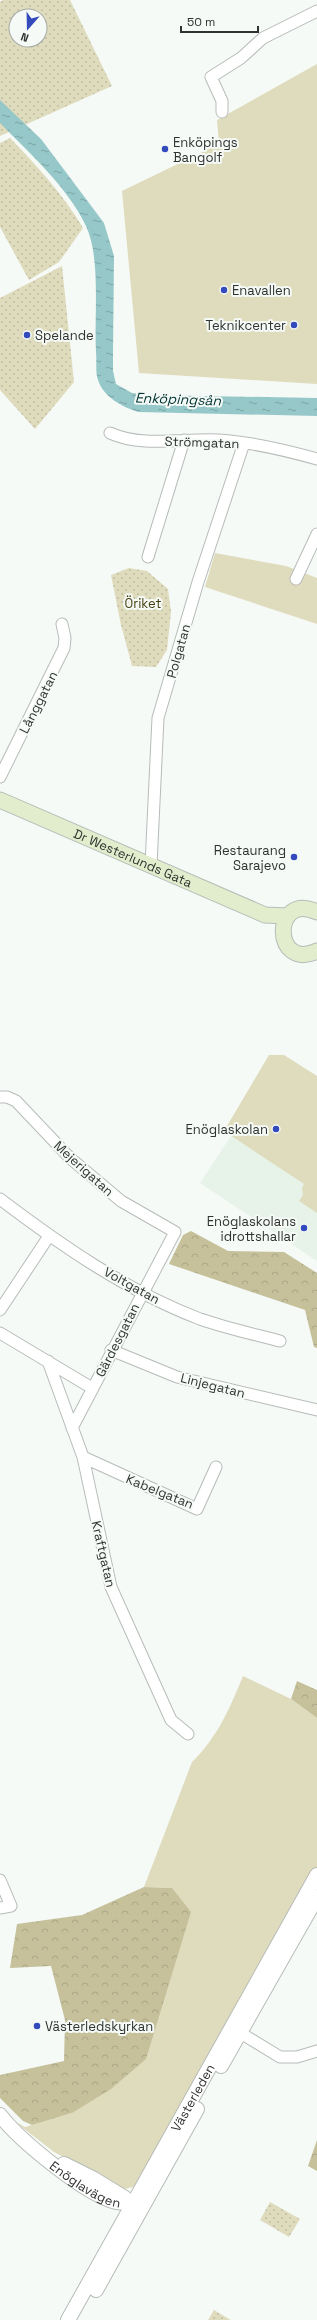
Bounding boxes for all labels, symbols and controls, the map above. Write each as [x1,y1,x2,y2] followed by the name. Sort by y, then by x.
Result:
[8,8,48,48] north arrow
[181,8,258,34] scale bar
[187,14,215,30] text: 50 m
[19,30,30,45] text: N
[173,134,238,166] place label: Enköpings Bangolf
[160,144,170,154] marker: Enköpings Bangolf
[232,282,291,299] place label: Enavallen
[219,285,229,295] marker: Enavallen
[206,317,286,334] place label: Teknikcenter
[289,320,299,330] marker: Teknikcenter
[35,327,94,344] place label: Spelande
[22,330,32,340] marker: Spelande
[135,389,222,410] water label: Enköpingsån
[164,433,240,452] street label: Strömgatan
[125,595,161,612] park label: Öriket
[163,622,194,680] street label: Polgatan
[16,668,61,736] street label: Långgatan
[71,825,195,892] street label: Dr Westerlunds Gata
[214,842,286,874] place label: Restaurang Sarajevo
[289,852,299,862] marker: Restaurang Sarajevo
[186,1121,268,1138] place label: Enöglaskolan
[271,1124,281,1134] marker: Enöglaskolan
[50,1137,117,1200] street label: Mejerigatan
[207,1213,296,1245] place label: Enöglaskolans idrottshallar
[299,1223,309,1233] marker: Enöglaskolans idrottshallar
[101,1263,163,1308] street label: Voltgatan
[92,1301,143,1380] street label: Gärdesgatan
[179,1369,247,1402] street label: Linjegatan
[123,1470,196,1513] street label: Kabelgatan
[88,1519,119,1589] street label: Kraftgatan
[45,2018,153,2035] place label: Västerledskyrkan
[32,2021,42,2031] marker: Västerledskyrkan
[167,2061,219,2135] street label: Västerleden
[46,2157,122,2212] street label: Enöglavägen

